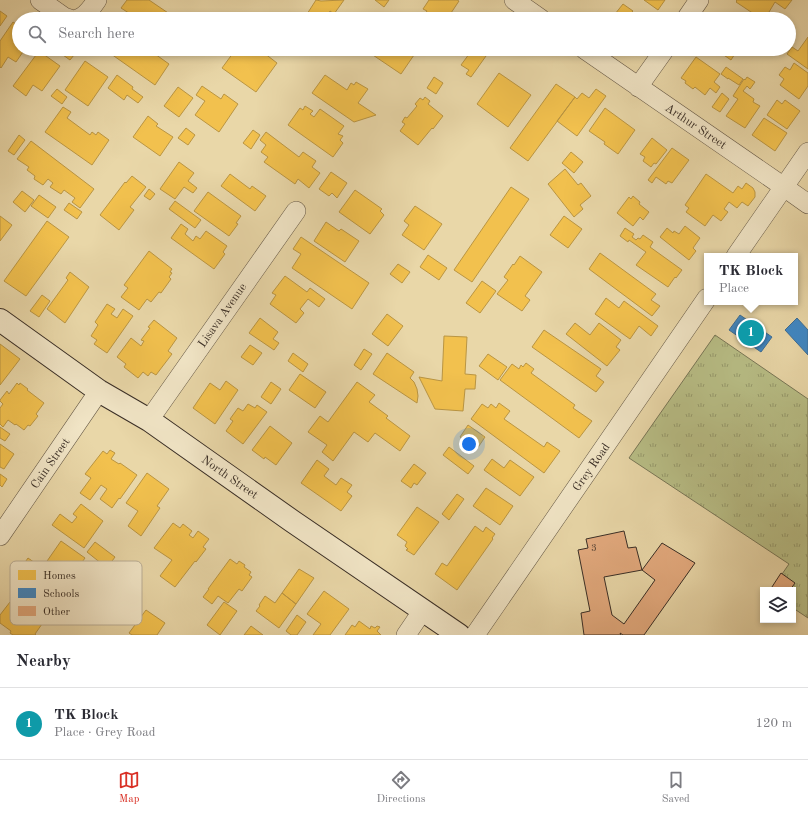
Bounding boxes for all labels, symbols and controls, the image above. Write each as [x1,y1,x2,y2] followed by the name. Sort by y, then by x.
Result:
[12,12,796,56] search box
[26,23,48,45] icon: search
[58,27,135,42] text: Search here
[663,102,728,152] street label: Arthur Street
[704,253,798,305] popup
[719,264,783,279] text: TK Block
[196,281,250,350] street label: Lisava Avenue
[719,282,749,295] text: Place
[738,318,764,348] pin: 1
[459,434,479,454] your location
[29,436,73,491] street label: Cain Street
[571,441,613,494] street label: Grey Road
[199,454,260,502] street label: North Street
[591,543,597,553] house number: 3
[10,561,142,625] legend
[43,571,76,582] text: Homes
[760,587,796,623] map controls
[760,587,796,623] button: layers
[43,589,79,600] text: Schools
[43,607,71,618] text: Other
[16,653,71,670] text: Nearby
[54,708,119,723] text: TK Block
[25,717,33,730] text: 1
[755,717,792,730] text: 120 m
[54,726,156,739] text: Place · Grey Road
[118,769,140,807] tab: Map
[377,769,425,807] tab: Directions
[662,769,690,807] tab: Saved

